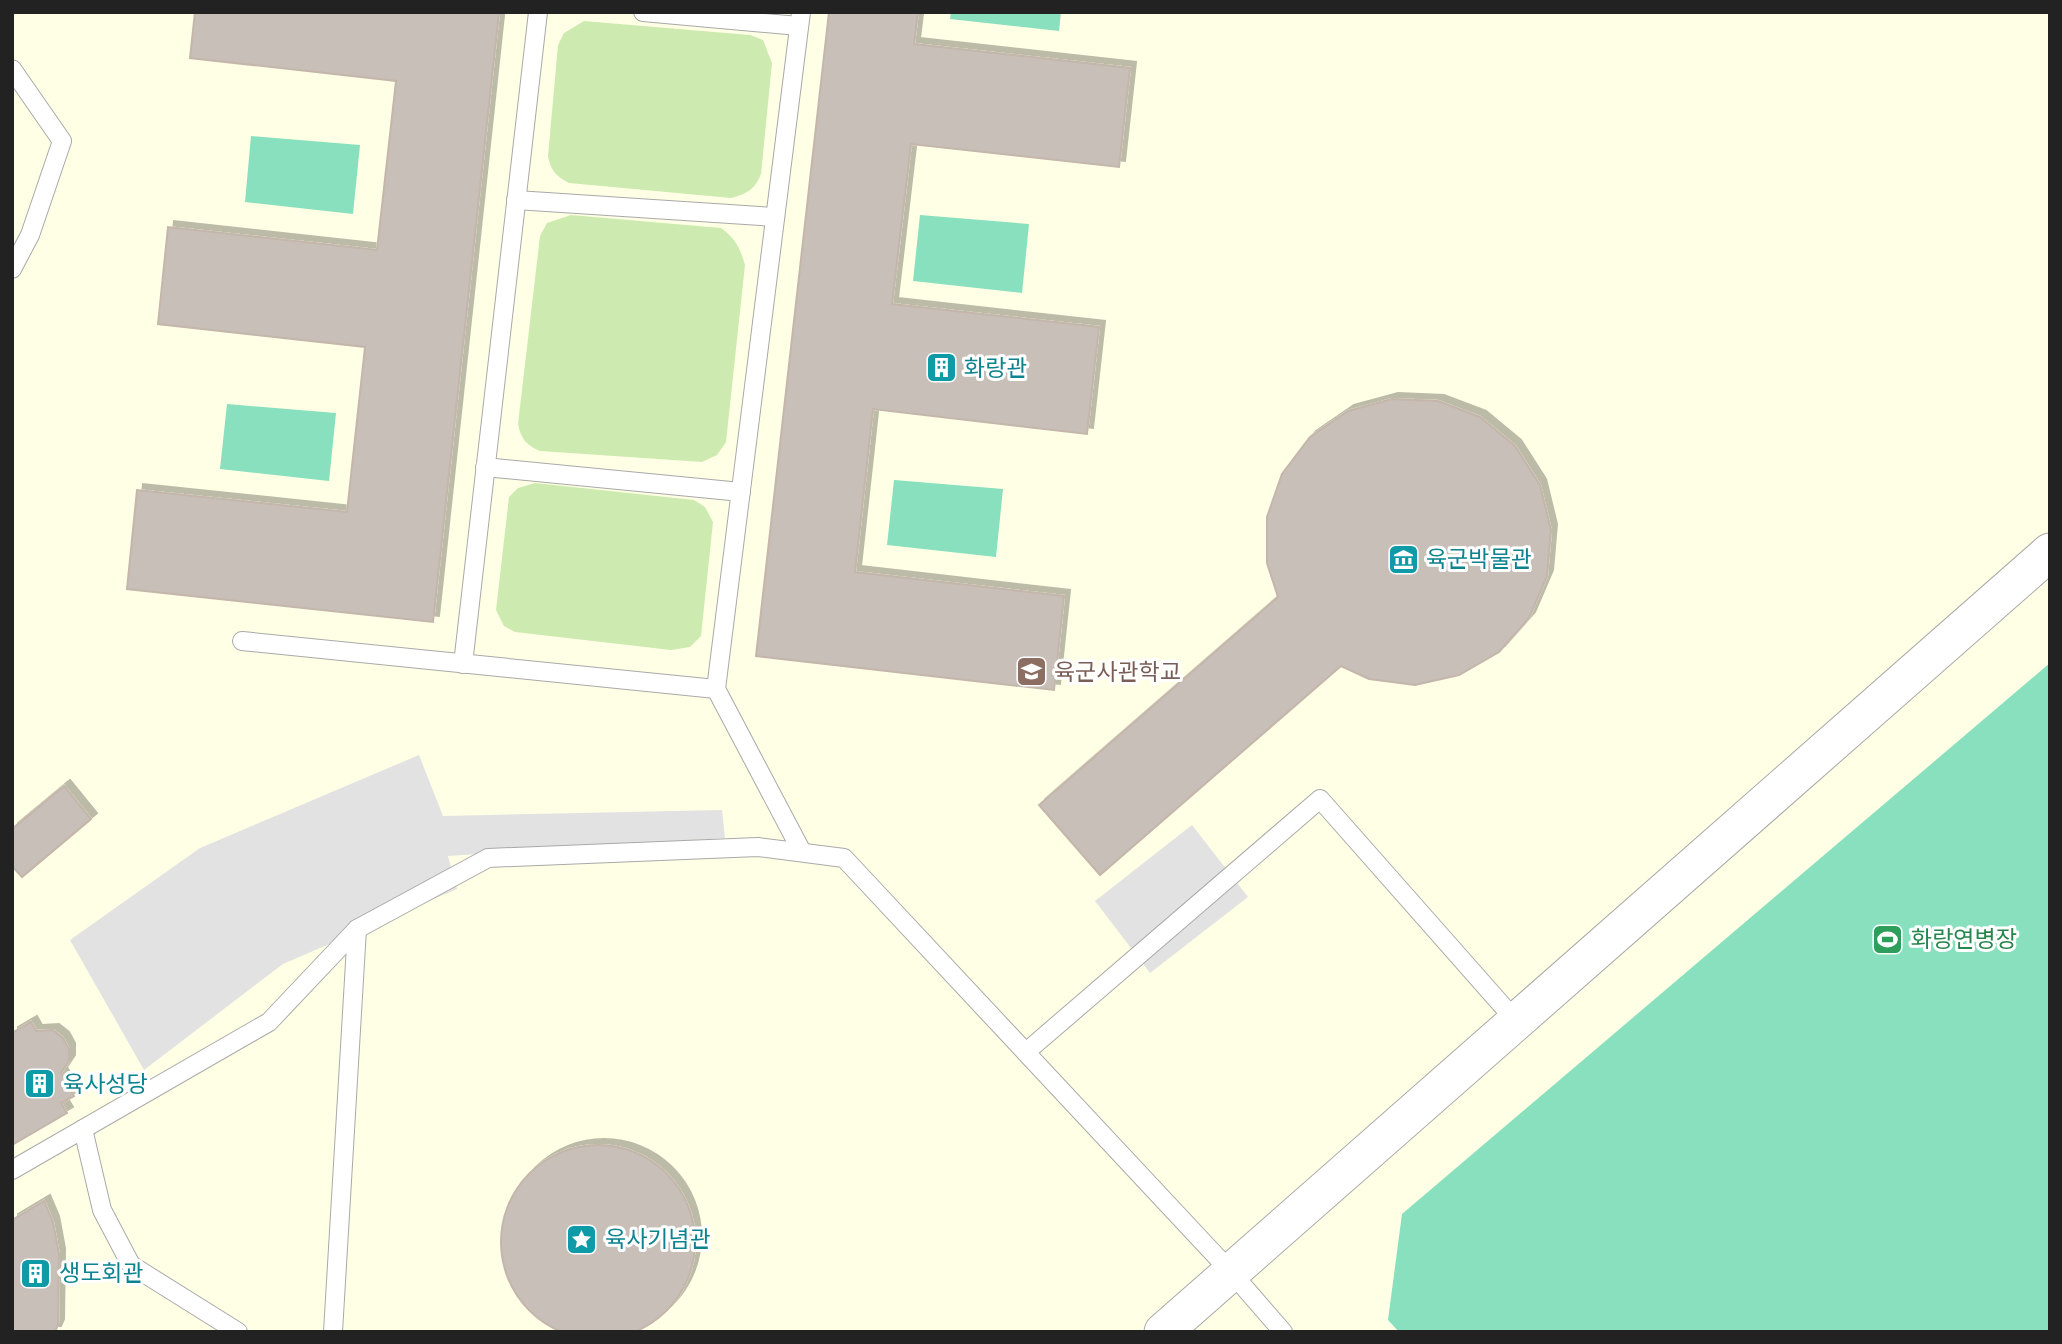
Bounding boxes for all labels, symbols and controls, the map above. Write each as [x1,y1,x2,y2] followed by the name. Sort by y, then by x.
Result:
[924,351,958,385] building icon: 화랑관
[964,352,1027,383] place label: 화랑관
[1386,542,1420,576] museum icon: 육군박물관
[1426,543,1532,574] place label: 육군박물관
[1014,655,1048,689] school or university icon: 육군사관학교
[1054,656,1181,687] place label: 육군사관학교
[1871,922,1905,956] sports icon: 화랑연병장
[1911,923,2017,954] place label: 화랑연병장
[23,1067,57,1101] building icon: 육사성당
[63,1068,148,1099] place label: 육사성당
[565,1222,599,1256] place icon: 육사기념관
[605,1223,711,1254] place label: 육사기념관
[19,1256,53,1290] building icon: 생도회관
[59,1257,144,1288] place label: 생도회관

